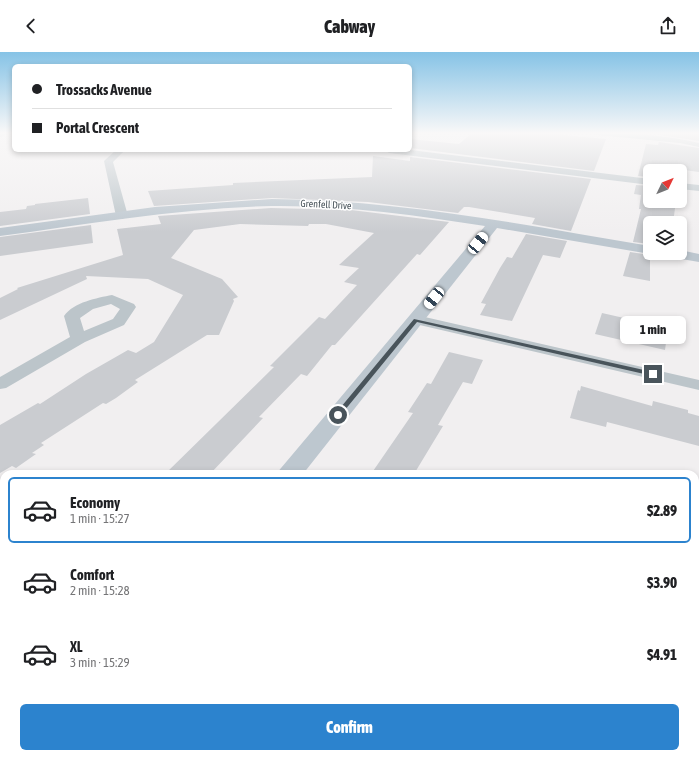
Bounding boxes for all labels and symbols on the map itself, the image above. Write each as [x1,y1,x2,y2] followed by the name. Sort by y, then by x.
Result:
[643,164,687,208] north arrow
[300,198,352,211] street label: Grenfell Drive
[466,230,490,256] car
[422,285,446,311] car
[620,316,686,344] callout: 1 min
[644,365,662,383] route end
[329,406,347,424] route start

